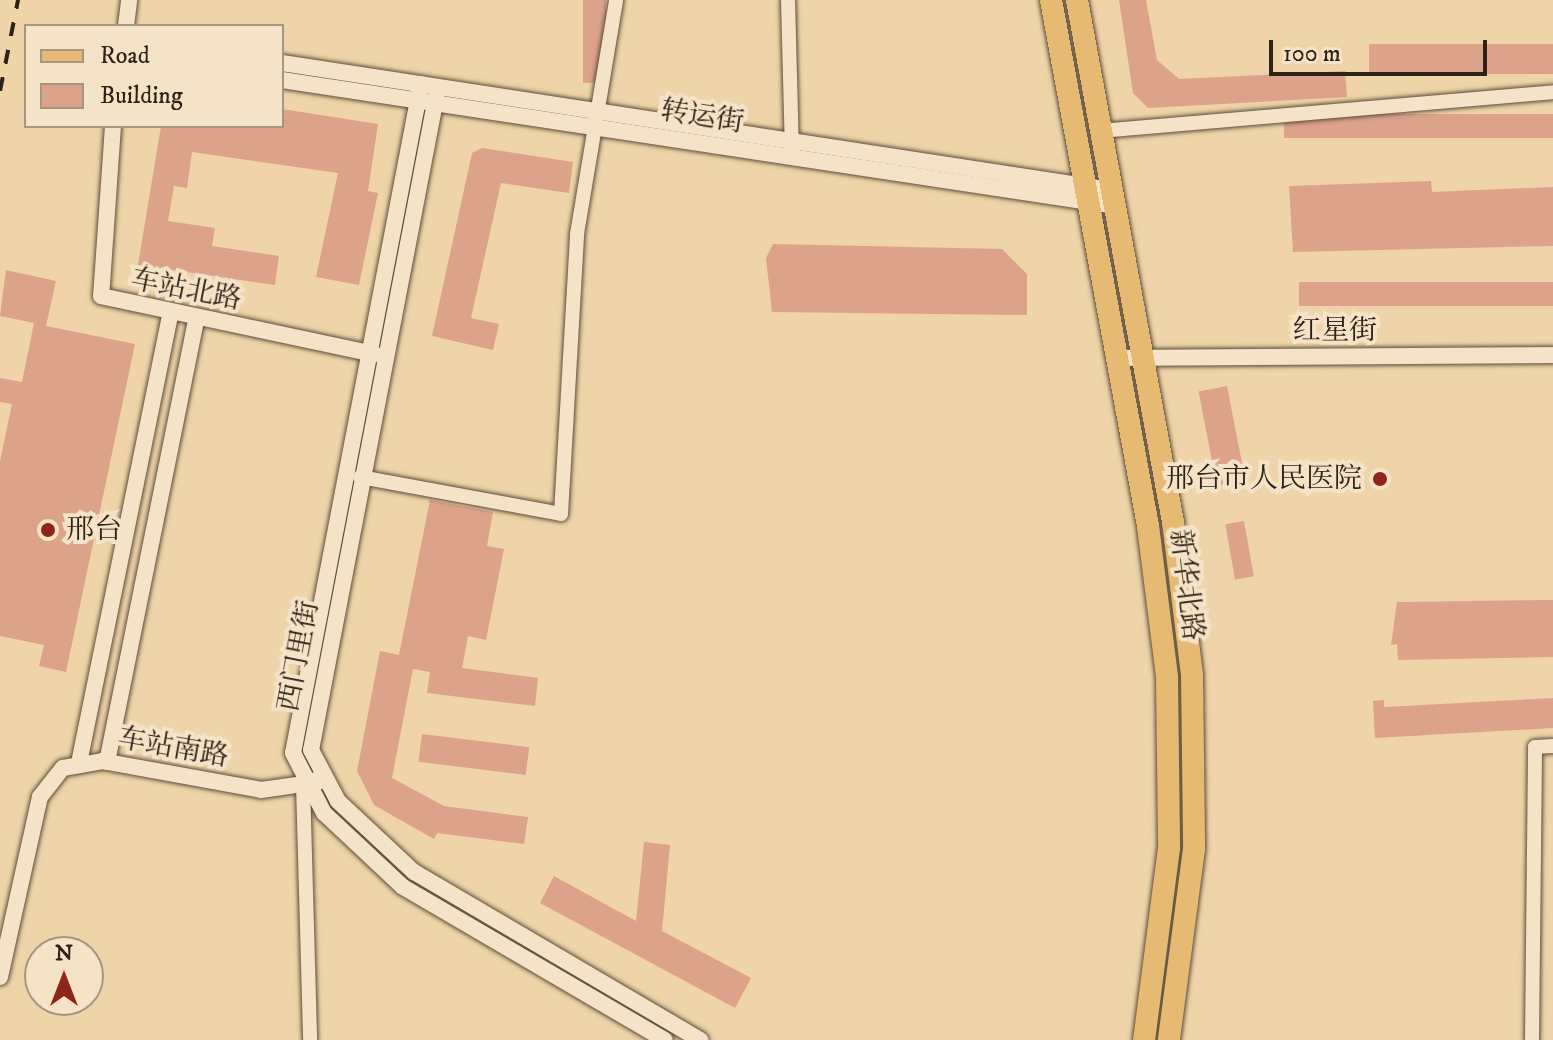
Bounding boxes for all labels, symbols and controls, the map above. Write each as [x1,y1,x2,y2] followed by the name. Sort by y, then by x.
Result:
[24,24,284,128] legend
[1273,24,1491,74] scale bar
[1283,39,1341,69] text: 100 m
[100,41,150,71] text: Road
[100,81,183,111] text: Building
[658,94,746,140] street label: 转运街
[128,263,244,317] street label: 车站北路
[1293,314,1377,348] street label: 红星街
[1166,462,1362,496] place label: 邢台市人民医院
[1369,468,1391,490] marker: 邢台市人民医院
[66,513,122,547] place label: 邢台
[37,519,59,541] marker: 邢台
[1163,527,1209,643] street label: 新华北路
[272,598,326,714] street label: 西门里街
[115,722,231,774] street label: 车站南路
[24,936,104,1016] north arrow
[55,940,73,967] text: N

